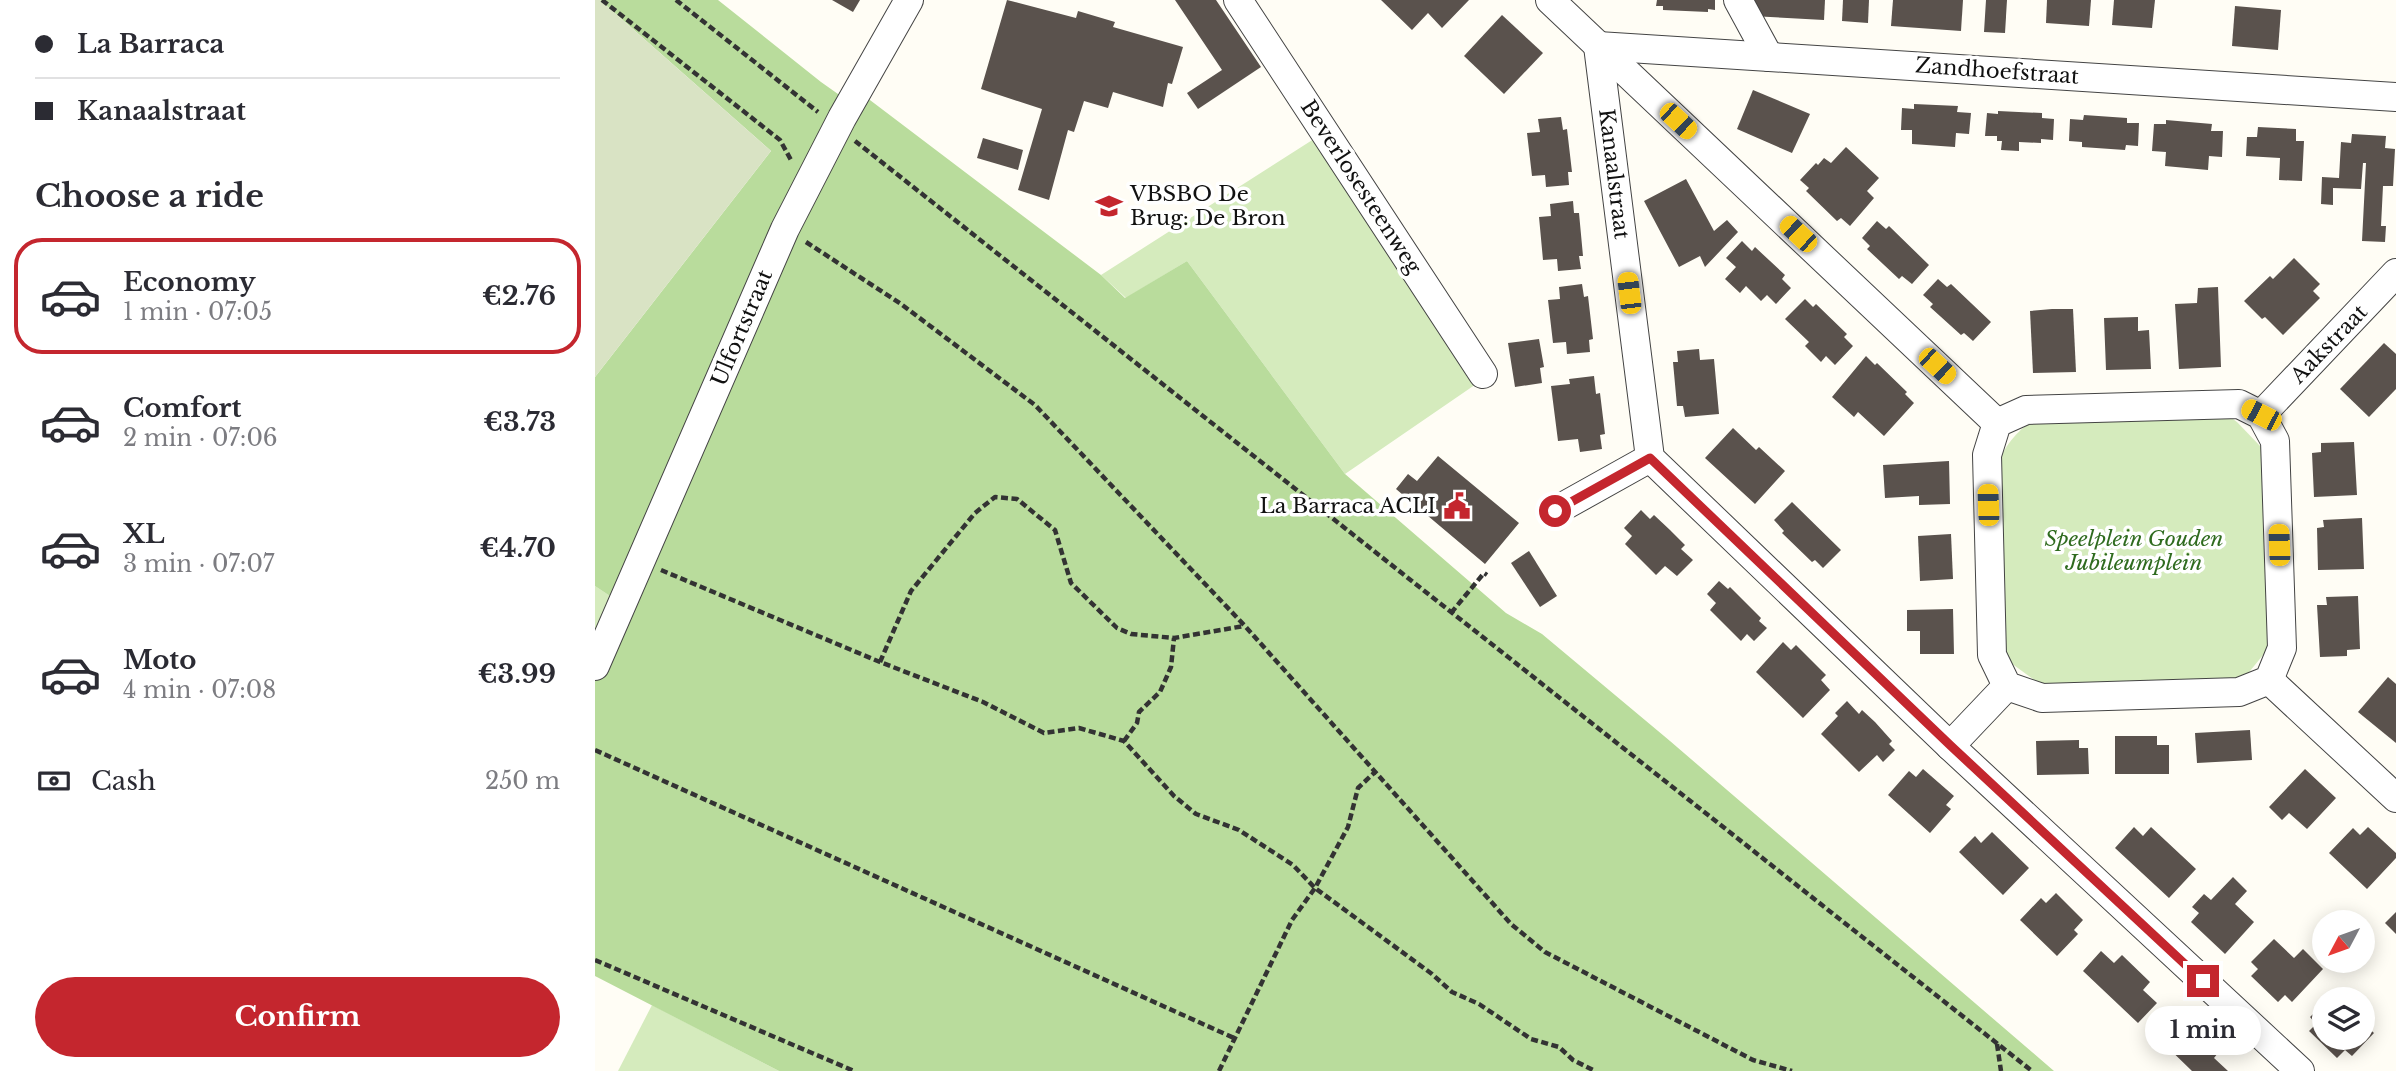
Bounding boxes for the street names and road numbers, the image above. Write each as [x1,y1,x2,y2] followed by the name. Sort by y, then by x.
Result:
[1914,52,2080,90] street label: Zandhoefstraat
[1295,95,1427,279] street label: Beverlosesteenweg
[1593,107,1635,241] street label: Kanaalstraat
[706,266,778,390] street label: Ulfortstraat
[2284,299,2373,390] street label: Aakstraat

